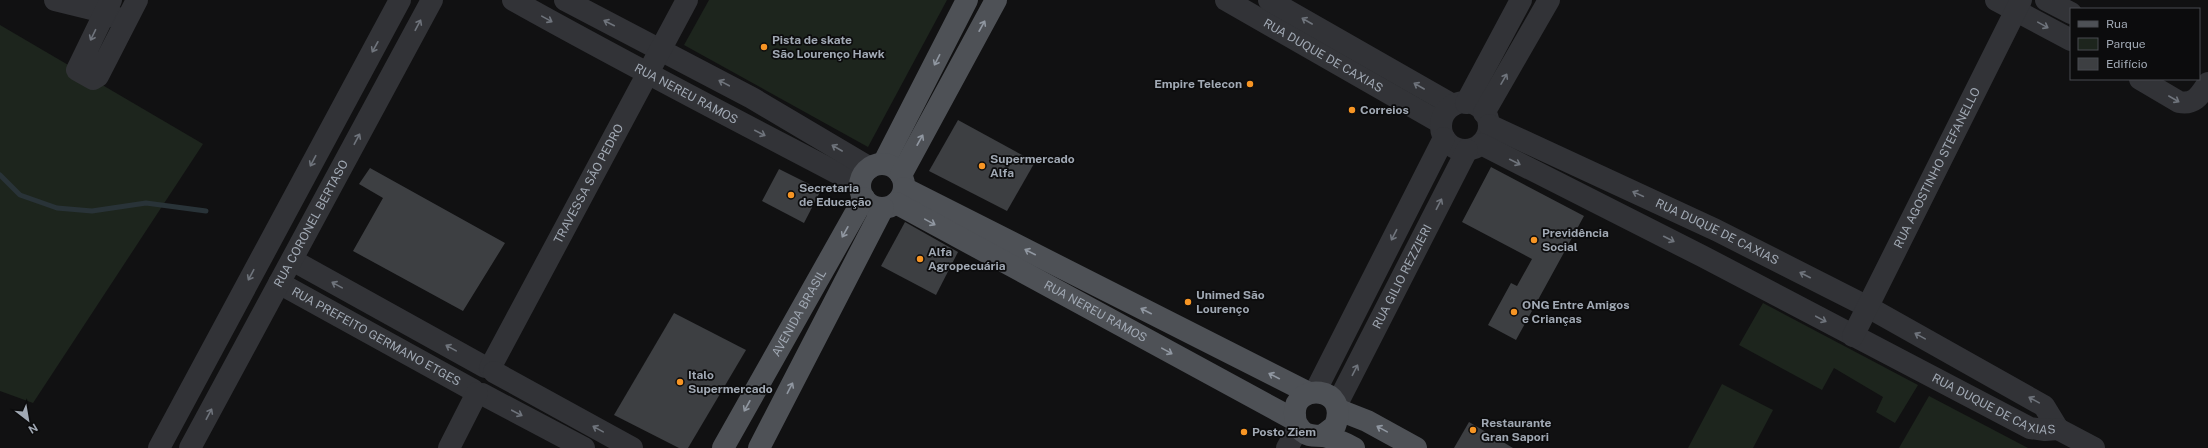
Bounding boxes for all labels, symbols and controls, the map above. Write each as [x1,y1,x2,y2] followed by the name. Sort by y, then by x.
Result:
[2070,8,2200,80] legend
[541,16,553,24] one-way arrow
[1261,16,1385,95] street label: RUA DUQUE DE CAXIAS
[1301,17,1313,25] one-way arrow
[2106,17,2128,31] text: Rua
[603,18,615,26] one-way arrow
[415,19,423,31] one-way arrow
[979,20,986,32] one-way arrow
[2037,22,2049,30] one-way arrow
[89,28,96,40] one-way arrow
[772,33,885,61] place label: Pista de skate São Lourenço Hawk
[2106,37,2146,51] text: Parque
[370,40,378,52] one-way arrow
[759,42,769,52] marker: Pista de skate São Lourenço Hawk
[932,53,940,65] one-way arrow
[2106,57,2148,71] text: Edifício
[632,61,740,127] street label: RUA NEREU RAMOS
[1500,73,1508,85] one-way arrow
[1154,77,1242,91] place label: Empire Telecon
[718,79,730,87] one-way arrow
[1245,79,1255,89] marker: Empire Telecon
[1413,82,1425,90] one-way arrow
[1891,85,1983,251] street label: RUA AGOSTINHO STEFANELLO
[2168,95,2180,103] one-way arrow
[1360,103,1409,117] place label: Correios
[1347,105,1357,115] marker: Correios
[551,121,626,246] street label: TRAVESSA SÃO PEDRO
[754,130,766,137] one-way arrow
[353,133,361,145] one-way arrow
[916,135,924,147] one-way arrow
[831,144,843,152] one-way arrow
[990,152,1075,180] place label: Supermercado Alfa
[308,155,316,167] one-way arrow
[271,157,351,290] street label: RUA CORONEL BERTASO
[1509,159,1521,166] one-way arrow
[977,161,987,171] marker: Supermercado Alfa
[799,181,872,209] place label: Secretaria de Educação
[786,190,796,200] marker: Secretaria de Educação
[1633,190,1645,197] one-way arrow
[1653,196,1781,268] street label: RUA DUQUE DE CAXIAS
[1436,198,1444,210] one-way arrow
[924,219,936,226] one-way arrow
[1370,222,1435,331] street label: RUA GILIO REZZIERI
[840,226,848,238] one-way arrow
[1542,226,1609,254] place label: Previdência Social
[1390,229,1398,241] one-way arrow
[1529,235,1539,245] marker: Previdência Social
[1663,236,1675,243] one-way arrow
[928,245,1006,273] place label: Alfa Agropecuária
[1024,248,1036,255] one-way arrow
[915,254,925,264] marker: Alfa Agropecuária
[769,267,829,359] street label: AVENIDA BRASIL
[246,269,254,281] one-way arrow
[1800,271,1812,279] one-way arrow
[1042,278,1149,345] street label: RUA NEREU RAMOS
[332,281,344,288] one-way arrow
[289,284,463,389] street label: RUA PREFEITO GERMANO ETGES
[1196,288,1265,316] place label: Unimed São Lourenço
[1183,297,1193,307] marker: Unimed São Lourenço
[1522,298,1630,326] place label: ONG Entre Amigos e Crianças
[1140,307,1152,314] one-way arrow
[1509,307,1519,317] marker: ONG Entre Amigos e Crianças
[1815,316,1827,323] one-way arrow
[1914,332,1926,340] one-way arrow
[445,344,457,352] one-way arrow
[1161,348,1173,355] one-way arrow
[1351,364,1359,376] one-way arrow
[688,368,773,396] place label: Italo Supermercado
[1930,371,2056,437] street label: RUA DUQUE DE CAXIAS
[1268,372,1280,380] one-way arrow
[675,377,685,387] marker: Italo Supermercado
[787,383,794,395] one-way arrow
[2028,395,2040,403] one-way arrow
[8,400,48,440] north arrow
[742,400,750,412] one-way arrow
[205,408,213,420] one-way arrow
[511,409,523,417] one-way arrow
[1481,416,1552,444] place label: Restaurante Gran Sapori
[26,421,40,436] text: N
[592,425,604,433] one-way arrow
[1252,425,1316,439] place label: Posto Ziem
[1376,425,1388,433] one-way arrow
[1468,425,1478,435] marker: Restaurante Gran Sapori
[1239,427,1249,437] marker: Posto Ziem

